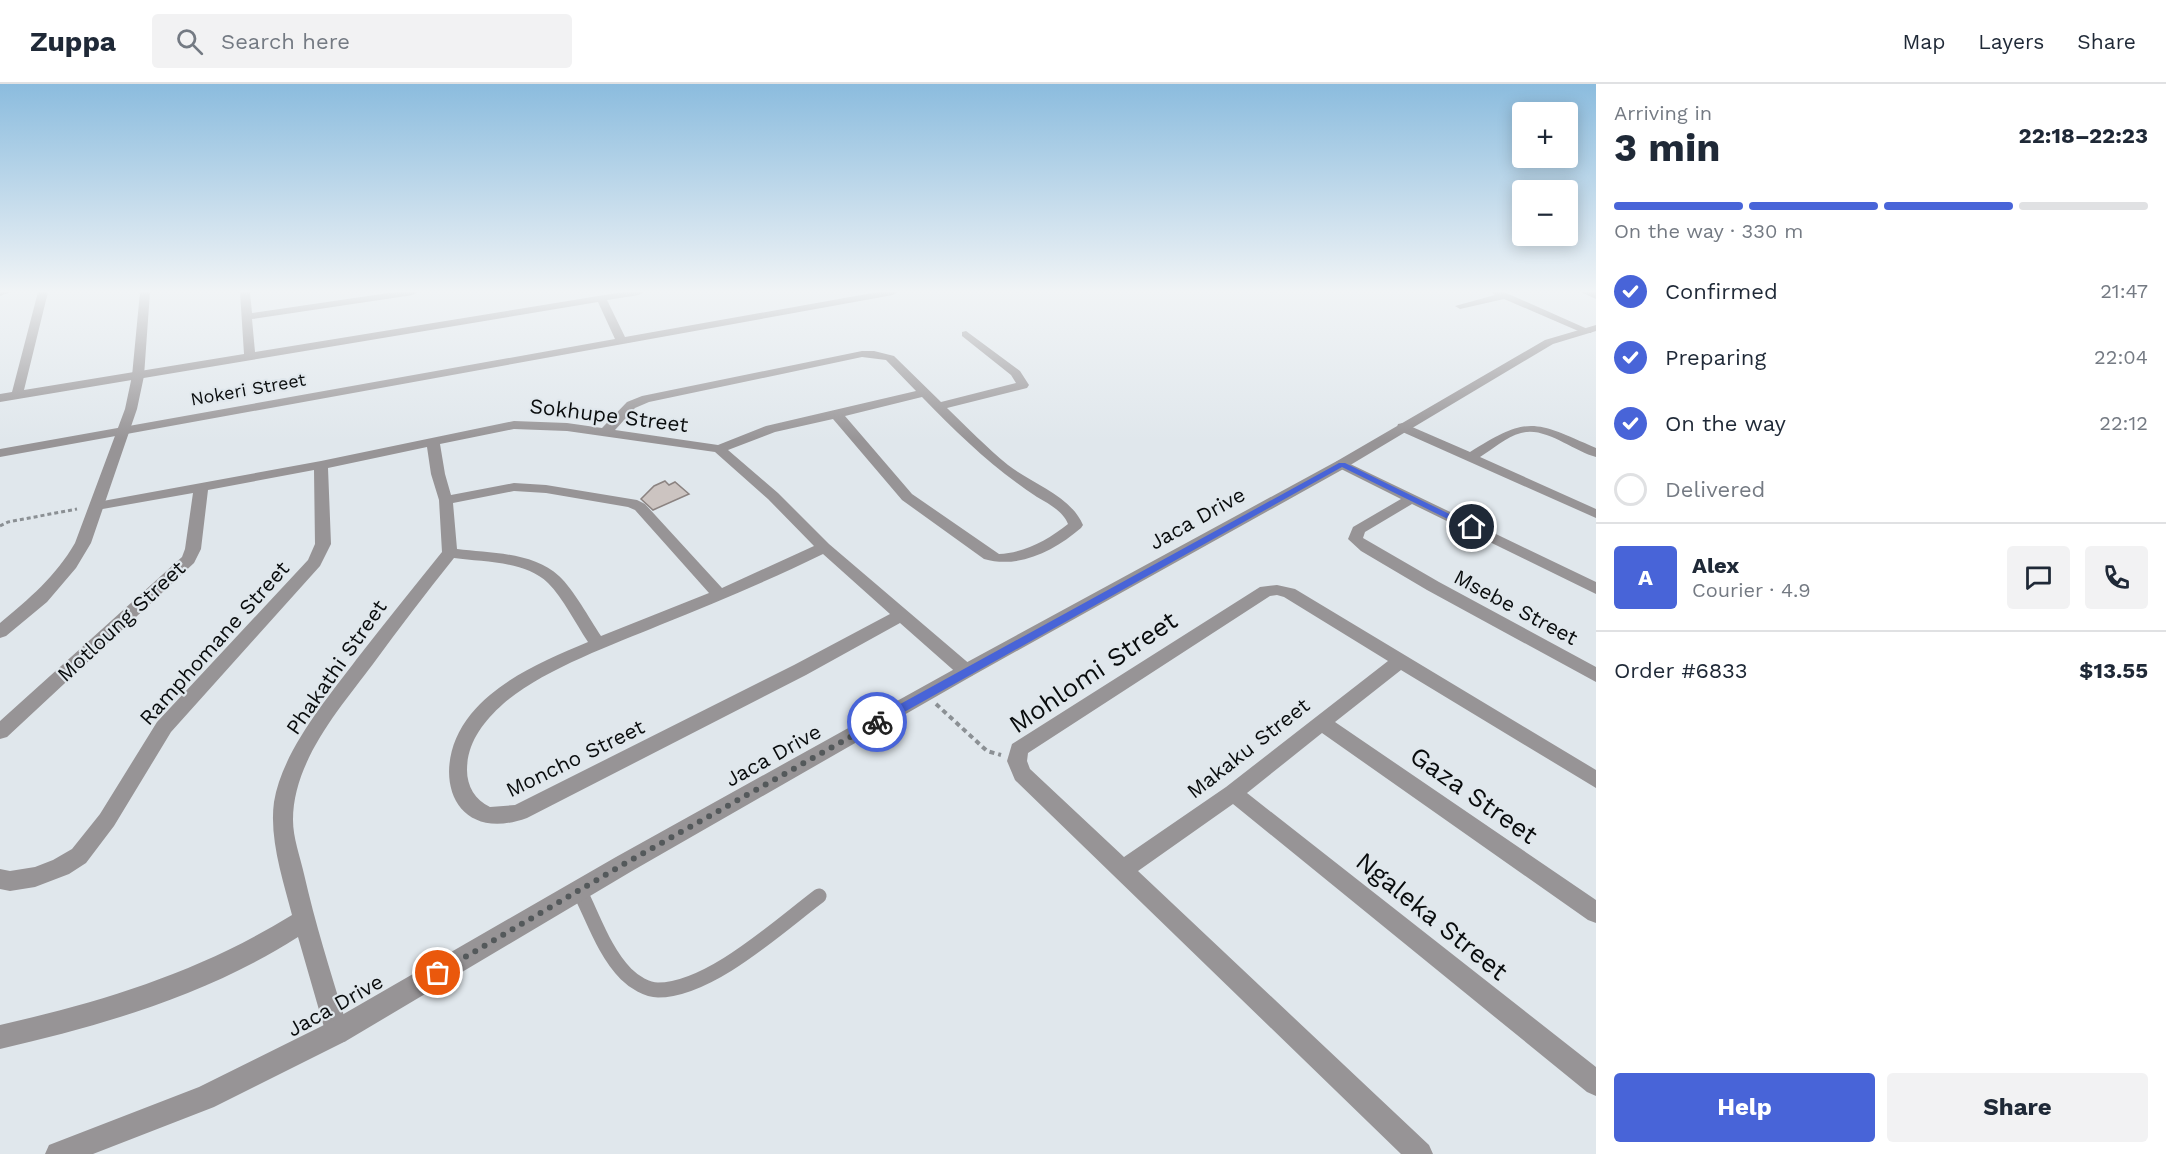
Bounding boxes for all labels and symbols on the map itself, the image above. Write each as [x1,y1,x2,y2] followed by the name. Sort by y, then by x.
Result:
[189,368,308,409] street label: Nokeri Street
[528,393,690,437] street label: Sokhupe Street
[1145,481,1249,555] street label: Jaca Drive
[1446,501,1497,552] pin
[52,555,190,687] street label: Motloung Street
[134,556,294,730] street label: Ramphomane Street
[1450,564,1582,650] street label: Msebe Street
[280,595,392,739] street label: Phakathi Street
[1003,605,1183,739] street label: Mohlomi Street
[847,692,907,752] courier
[1182,692,1314,804] street label: Makaku Street
[502,714,649,802] street label: Moncho Street
[721,718,825,792] street label: Jaca Drive
[1405,740,1544,850] street label: Gaza Street
[1350,846,1514,986] street label: Ngaleka Street
[412,947,463,998] pin
[283,968,387,1042] street label: Jaca Drive

